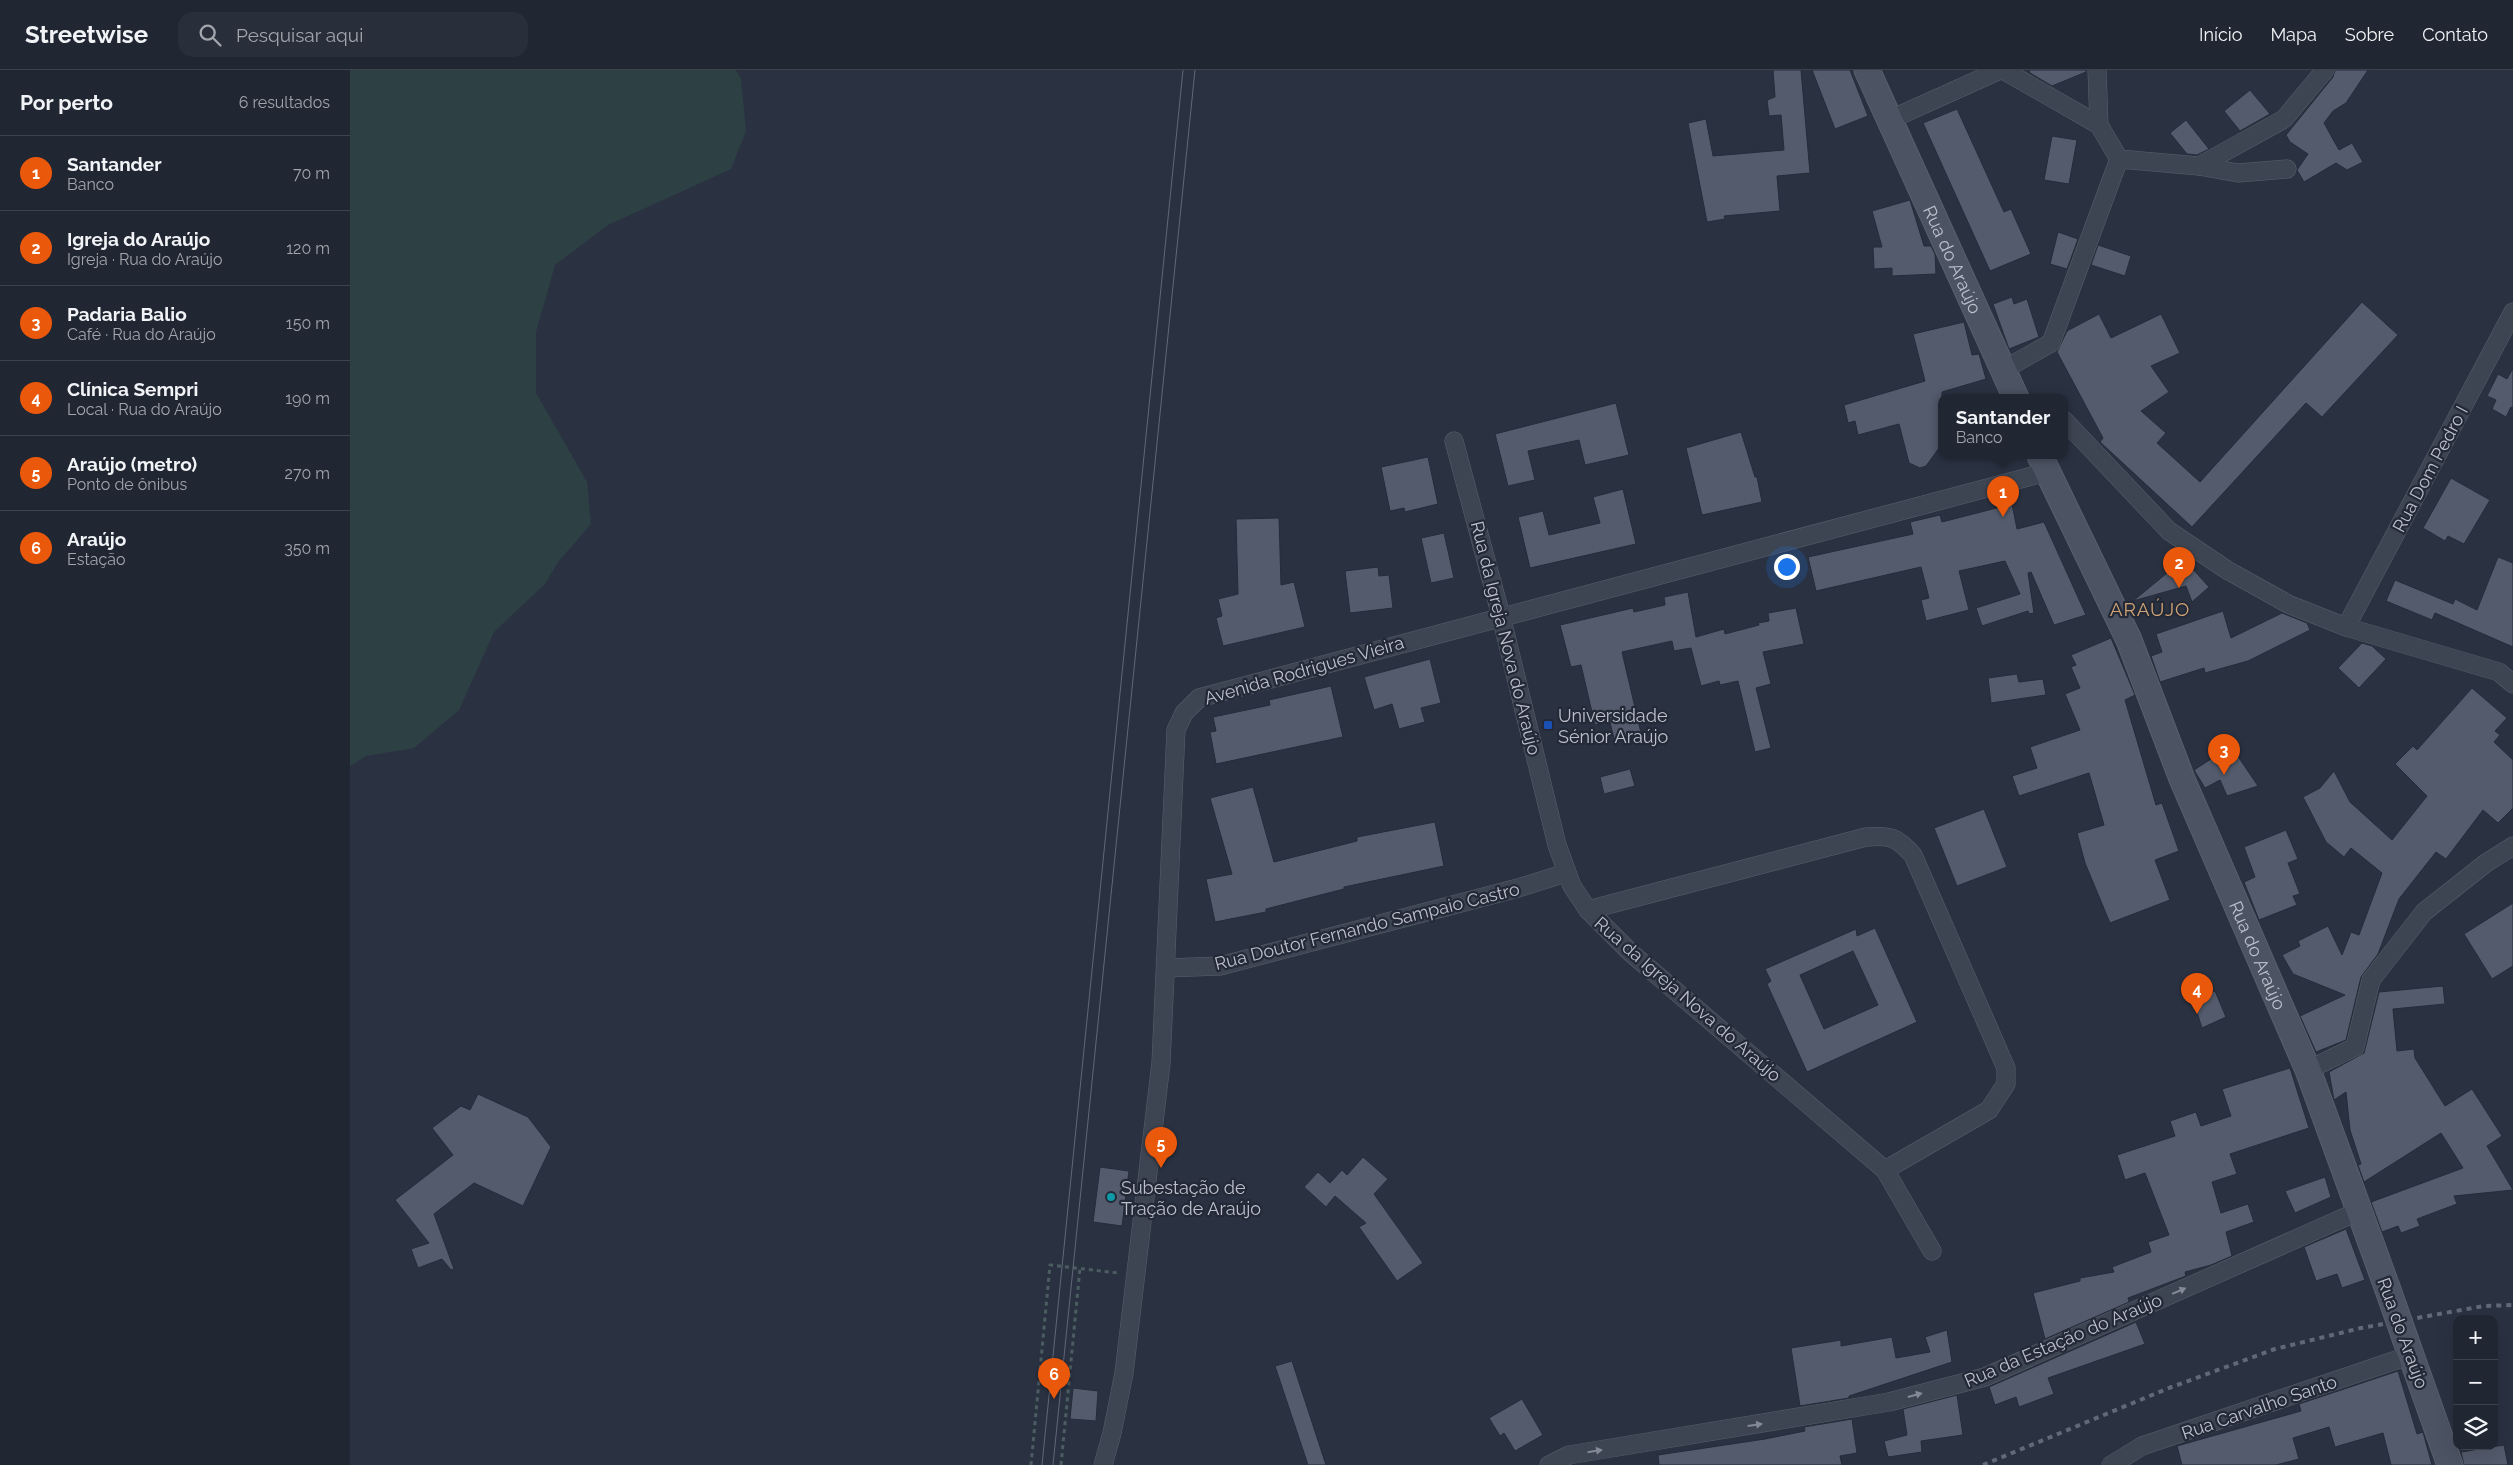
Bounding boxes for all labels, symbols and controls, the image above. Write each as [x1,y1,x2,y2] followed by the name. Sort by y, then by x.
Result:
[178,12,528,57] search box
[25,20,148,49] text: Streetwise
[196,21,224,49] icon: search
[236,24,363,46] text: Pesquisar aqui
[2199,24,2242,45] text: Início
[2270,24,2317,45] text: Mapa
[2345,24,2394,45] text: Sobre
[2422,24,2488,45] text: Contato
[20,90,113,115] text: Por perto
[239,93,330,112] text: 6 resultados
[67,153,162,175] text: Santander
[32,164,40,183] text: 1
[293,164,330,183] text: 70 m
[67,175,114,194] text: Banco
[1919,202,1987,317] street label: Rua do Araújo
[67,228,210,250] text: Igreja do Araújo
[31,239,41,258] text: 2
[286,239,330,258] text: 120 m
[67,250,222,269] text: Igreja · Rua do Araújo
[67,303,187,325] text: Padaria Balio
[32,314,40,333] text: 3
[286,314,330,333] text: 150 m
[67,325,216,344] text: Café · Rua do Araújo
[67,378,198,400] text: Clínica Sempri
[31,389,41,408] text: 4
[285,389,330,408] text: 190 m
[1938,394,2068,459] popup
[67,400,222,419] text: Local · Rua do Araújo
[2388,402,2472,536] street label: Rua Dom Pedro I
[1956,406,2050,428] text: Santander
[1956,428,2003,447] text: Banco
[67,453,197,475] text: Araújo (metro)
[32,464,40,483] text: 5
[285,464,330,483] text: 270 m
[67,475,187,494] text: Ponto de ônibus
[1987,476,2019,517] pin: 1
[1467,519,1545,757] street label: Rua da Igreja Nova do Araújo
[67,528,126,550] text: Araújo
[31,539,41,558] text: 6
[284,539,330,558] text: 350 m
[2163,547,2195,588] pin: 2
[67,550,126,569] text: Estação
[1774,554,1800,580] your location
[2110,598,2190,620] district label: ARAÚJO
[1202,631,1406,709] street label: Avenida Rodrigues Vieira
[1558,705,1669,747] place label: Universidade Sénior Araújo
[1542,719,1554,731] marker: Universidade Sénior Araújo
[2208,734,2240,775] pin: 3
[1212,878,1522,974] street label: Rua Doutor Fernando Sampaio Castro
[2225,897,2291,1013] street label: Rua do Araújo
[1590,912,1786,1086] street label: Rua da Igreja Nova do Araújo
[2181,973,2213,1014] pin: 4
[1145,1127,1177,1168] pin: 5
[1121,1177,1261,1219] place label: Subestação de Tração de Araújo
[1105,1191,1117,1203] marker: Subestação de Tração de Araújo
[2373,1275,2433,1392] street label: Rua do Araújo
[2172,1286,2186,1294] one-way arrow
[1961,1289,2165,1391] street label: Rua da Estação do Araújo
[2453,1315,2498,1450] map controls
[2453,1315,2498,1360] button: +
[1038,1358,1070,1399] pin: 6
[2453,1360,2498,1405] button: −
[2179,1370,2340,1443] street label: Rua Carvalho Santo
[1907,1391,1922,1399] one-way arrow
[2453,1405,2498,1450] button: layers
[1748,1421,1764,1429] one-way arrow
[1587,1446,1603,1454] one-way arrow

